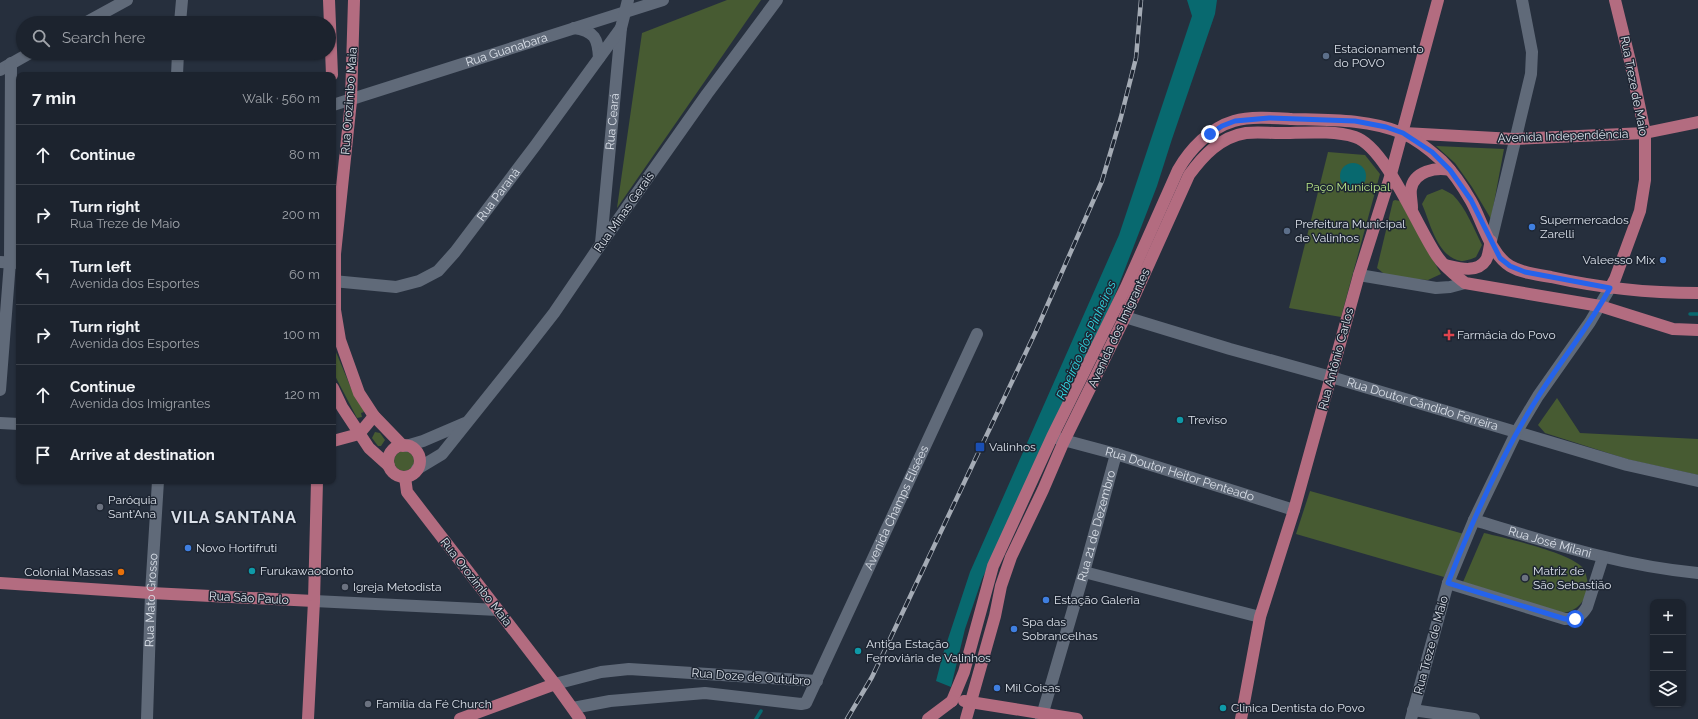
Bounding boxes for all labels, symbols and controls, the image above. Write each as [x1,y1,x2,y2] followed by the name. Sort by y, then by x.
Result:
[16,16,336,60] search box
[30,27,52,49] icon: search
[62,29,145,47] text: Search here
[464,30,549,69] street label: Rua Guanabara
[1617,35,1651,137] street label: Rua Treze de Maio
[1334,42,1424,70] place label: Estacionamento do POVO
[338,47,360,155] street label: Rua Orozimbo Maia
[1321,51,1331,61] marker: Estacionamento do POVO
[32,88,76,108] text: 7 min
[242,91,320,106] text: Walk · 560 m
[603,92,622,151] street label: Rua Ceará
[1201,125,1219,143] route end
[1497,127,1629,145] street label: Avenida Independência
[32,144,54,166] icon: ahead
[70,146,135,164] text: Continue
[289,147,320,162] text: 80 m
[474,165,523,224] street label: Rua Paraná
[591,169,657,255] street label: Rua Minas Gerais
[1306,180,1391,194] park label: Paço Municipal
[70,198,140,216] text: Turn right
[32,204,54,226] icon: right
[282,207,320,222] text: 200 m
[1540,213,1629,241] place label: Supermercados Zarelli
[70,216,180,231] text: Rua Treze de Maio
[1295,217,1406,245] place label: Prefeitura Municipal de Valinhos
[1527,222,1537,232] marker: Supermercados Zarelli
[1282,226,1292,236] marker: Prefeitura Municipal de Valinhos
[1583,253,1655,267] place label: Valeesso Mix
[1658,255,1668,265] marker: Valeesso Mix
[70,258,131,276] text: Turn left
[32,264,54,286] icon: left
[1085,266,1153,390] street label: Avenida dos Imigrantes
[289,267,320,282] text: 60 m
[70,276,200,291] text: Avenida dos Esportes
[1053,278,1119,402] water label: Ribeirão dos Pinheiros
[1316,306,1356,412] street label: Rua Antônio Carlos
[70,318,140,336] text: Turn right
[32,324,54,346] icon: right
[283,327,320,342] text: 100 m
[1457,328,1556,342] place label: Farmácia do Povo
[1444,330,1454,340] marker: Farmácia do Povo
[70,336,200,351] text: Avenida dos Esportes
[1345,375,1500,433] street label: Rua Doutor Cândido Ferreira
[70,378,135,396] text: Continue
[32,384,54,406] icon: ahead
[284,387,320,402] text: 120 m
[70,396,210,411] text: Avenida dos Imigrantes
[1188,413,1227,427] place label: Treviso
[1175,415,1185,425] marker: Treviso
[989,440,1036,454] place label: Valinhos
[974,441,986,453] marker: Valinhos
[862,443,931,572] street label: Avenida Champs Elisées
[32,444,54,466] icon: arrive
[1104,444,1256,504] street label: Rua Doutor Heitor Penteado
[70,446,215,464] text: Arrive at destination
[1075,469,1118,583] street label: Rua 21 de Dezembro
[108,493,157,521] place label: Paróquia Sant'Ana
[95,502,105,512] marker: Paróquia Sant'Ana
[171,508,297,527] district label: VILA SANTANA
[1507,524,1593,560] street label: Rua José Milani
[437,535,515,629] street label: Rua Orozimbo Maia
[196,541,277,555] place label: Novo Hortifruti
[183,543,193,553] marker: Novo Hortifruti
[142,553,160,647] street label: Rua Mato Grosso
[260,564,354,578] place label: Furukawaodonto
[1533,564,1611,592] place label: Matriz de São Sebastião
[24,565,113,579] place label: Colonial Massas
[247,566,257,576] marker: Furukawaodonto
[116,567,126,577] marker: Colonial Massas
[1520,573,1530,583] marker: Matriz de São Sebastião
[353,580,442,594] place label: Igreja Metodista
[340,582,350,592] marker: Igreja Metodista
[209,589,289,607] street label: Rua São Paulo
[1054,593,1140,607] place label: Estação Galeria
[1411,594,1451,696] street label: Rua Treze de Maio
[1041,595,1051,605] marker: Estação Galeria
[1650,599,1686,707] map controls
[1650,599,1686,635] button: +
[1566,610,1584,628] route start
[1022,615,1098,643] place label: Spa das Sobrancelhas
[1009,624,1019,634] marker: Spa das Sobrancelhas
[1650,635,1686,671] button: −
[866,637,991,665] place label: Antiga Estação Ferroviária de Valinhos
[853,646,863,656] marker: Antiga Estação Ferroviária de Valinhos
[691,666,811,688] street label: Rua Doze de Outubro
[1650,671,1686,707] button: layers
[1005,681,1060,695] place label: Mil Coisas
[992,683,1002,693] marker: Mil Coisas
[376,697,492,711] place label: Família da Fé Church
[363,699,373,709] marker: Família da Fé Church
[1231,701,1365,715] place label: Clinica Dentista do Povo
[1218,703,1228,713] marker: Clinica Dentista do Povo

